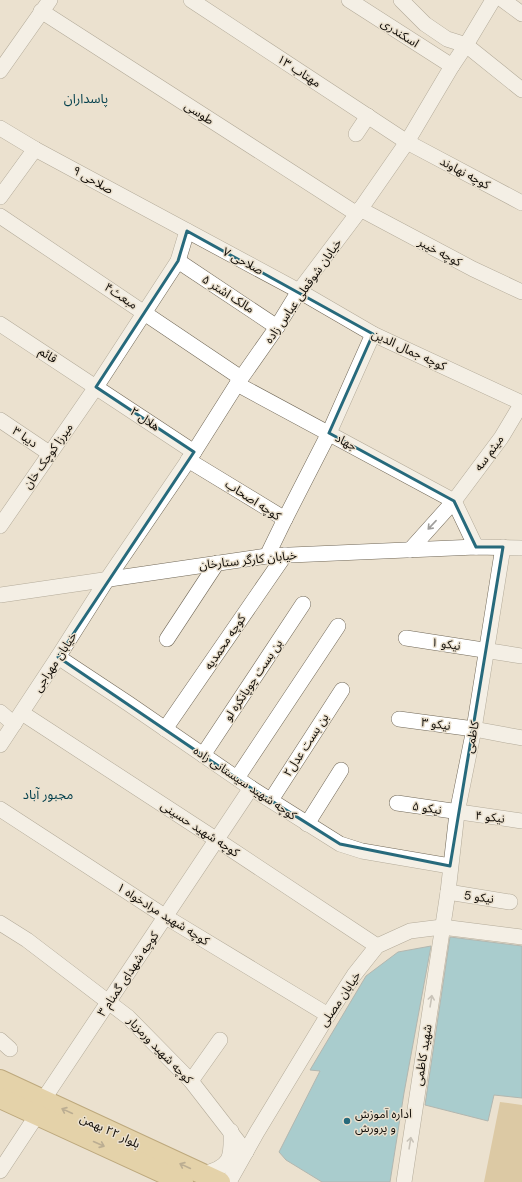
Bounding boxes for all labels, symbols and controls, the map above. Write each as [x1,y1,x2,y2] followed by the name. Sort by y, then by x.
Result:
[378,15,422,51] street label: اسکندری
[274,51,324,91] street label: مهتاب ۱۳
[64,90,108,108] district label: پاسداران
[181,98,217,128] street label: طوسی
[437,153,494,193] street label: کوچه نهاوند
[70,162,116,198] street label: صلاحی ۹
[415,233,465,271] street label: کوچه خیبر
[261,235,345,347] street label: خیابان شوقعلی عباس زاده
[220,244,266,278] street label: صلاحی ۷
[199,271,257,317] street label: مالک اشتر ۵
[101,279,141,313] street label: مبعث۴
[369,326,450,375] street label: کوچه جمال الدین
[35,343,60,368] street label: قائم
[127,403,163,435] street label: هلال ۲
[19,420,77,492] street label: میرزا کوچک خان
[9,423,41,451] street label: دیبا ۳
[332,430,360,454] street label: جهاد
[471,432,508,475] street label: میثم سه
[222,476,285,525] street label: کوچه اصحاب
[428,520,437,530] one-way arrow
[198,547,298,573] street label: خیابان کارگر ستارخان
[201,610,250,673] street label: کوچه محمدیه
[30,629,80,695] street label: خیابان مهراجی
[430,634,462,654] street label: نیکو ۱
[220,636,286,724] street label: بن بست چوپانکره لو
[280,710,332,780] street label: بن بست عدل۲
[420,714,452,734] street label: نیکو ۳
[461,719,483,754] street label: کاظمی
[190,743,301,824] street label: کوچه شهید سیستانی زاده
[23,786,73,803] district label: مجبور آباد
[157,798,243,861] street label: کوچه شهید حسینی
[411,798,443,818] street label: نیکو ۵
[474,807,506,827] street label: نیکو ۴
[114,879,213,949] street label: ۱ کوچه شهید مرادخواه
[463,887,495,907] street label: نیکو 5
[94,928,164,1020] street label: ۳ کوچه شهدای گمنام
[316,968,364,1030] street label: خیابان مصلی
[427,995,435,1008] one-way arrow
[123,1012,197,1088] street label: کوچه شهید ورمزیار
[410,1023,436,1087] street label: شهید کاظمی
[355,1106,412,1136] place label: اداره آموزش و پرورش
[61,1107,73,1114] one-way arrow
[77,1110,143,1152] street label: بلوار ۲۲ بهمن
[342,1116,352,1126] marker: اداره آموزش و پرورش
[406,1137,414,1150] one-way arrow
[92,1141,104,1148] one-way arrow
[179,1162,191,1169] one-way arrow

